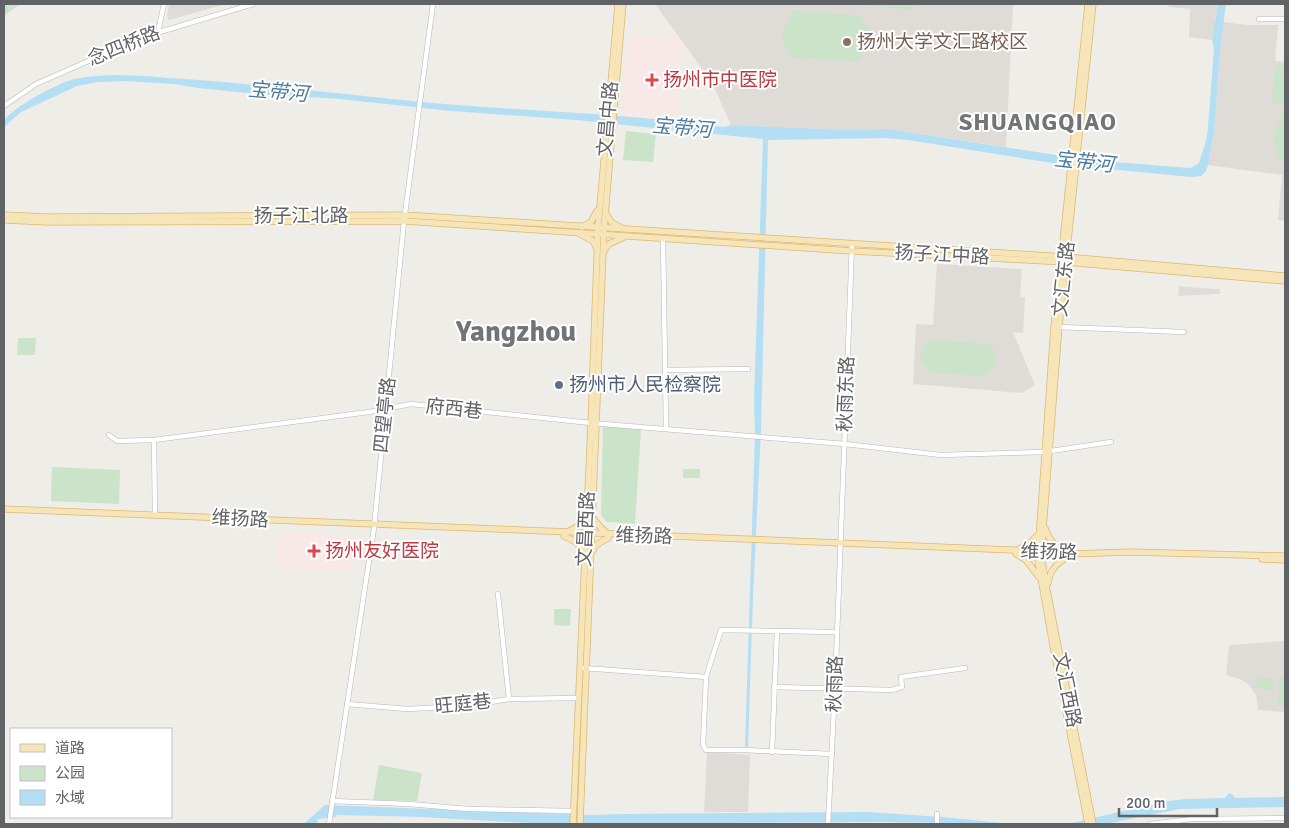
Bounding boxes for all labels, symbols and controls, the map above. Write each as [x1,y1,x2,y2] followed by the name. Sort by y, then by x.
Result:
[84,21,164,71] street label: 念四桥路
[857,30,1028,54] place label: 扬州大学文汇路校区
[841,36,853,48] marker: 扬州大学文汇路校区
[663,68,777,92] place label: 扬州市中医院
[645,73,659,87] marker: 扬州市中医院
[247,77,313,107] water label: 宝带河
[593,80,623,158] street label: 文昌中路
[959,107,1117,137] district label: SHUANGQIAO
[651,113,717,143] water label: 宝带河
[1053,146,1119,178] water label: 宝带河
[253,204,349,228] street label: 扬子江北路
[1048,240,1080,318] street label: 文汇东路
[894,241,990,269] street label: 扬子江中路
[455,314,576,349] district label: Yangzhou
[833,356,859,432] street label: 秋雨东路
[569,373,721,397] place label: 扬州市人民检察院
[369,376,401,454] street label: 四望亭路
[553,379,565,391] marker: 扬州市人民检察院
[424,394,484,424] street label: 府西巷
[572,490,600,568] street label: 文昌西路
[211,506,269,532] street label: 维扬路
[615,523,673,549] street label: 维扬路
[325,539,439,563] place label: 扬州友好医院
[1020,539,1078,565] street label: 维扬路
[307,544,321,558] marker: 扬州友好医院
[1048,650,1086,730] street label: 文汇西路
[822,655,848,713] street label: 秋雨路
[433,689,493,719] street label: 旺庭巷
[10,728,172,818] legend
[55,739,85,757] text: 道路
[55,764,85,782] text: 公园
[1119,786,1216,818] scale bar
[55,789,85,807] text: 水域
[1126,794,1166,812] text: 200 m

